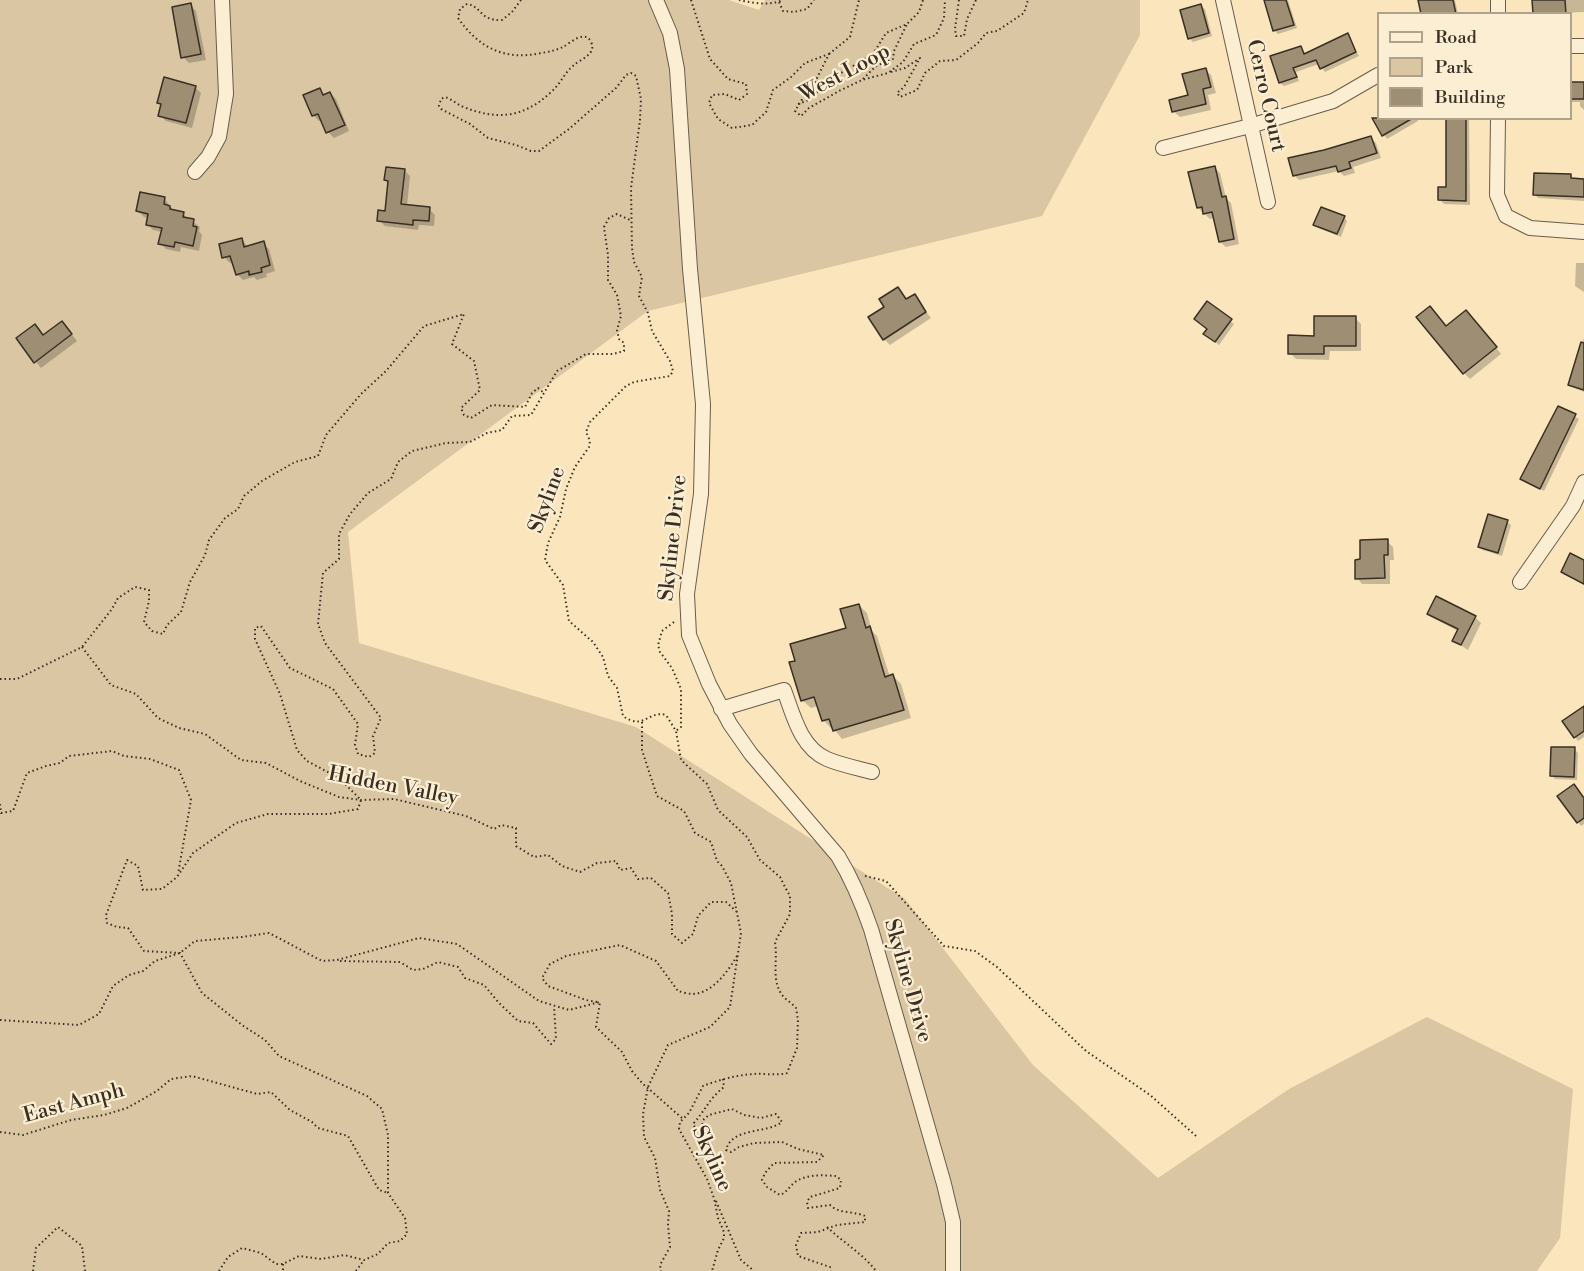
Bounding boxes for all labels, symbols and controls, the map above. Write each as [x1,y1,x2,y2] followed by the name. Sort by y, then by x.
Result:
[1377,12,1572,120] legend
[1435,26,1477,49] text: Road
[1240,37,1290,155] street label: Cerro Court
[795,40,895,108] street label: West Loop
[1435,56,1472,79] text: Park
[1435,86,1505,109] text: Building
[524,463,572,537] street label: Skyline
[655,474,693,602] street label: Skyline Drive
[326,762,460,812] street label: Hidden Valley
[877,916,937,1046] street label: Skyline Drive
[21,1078,127,1130] street label: East Amph
[685,1122,737,1196] street label: Skyline

